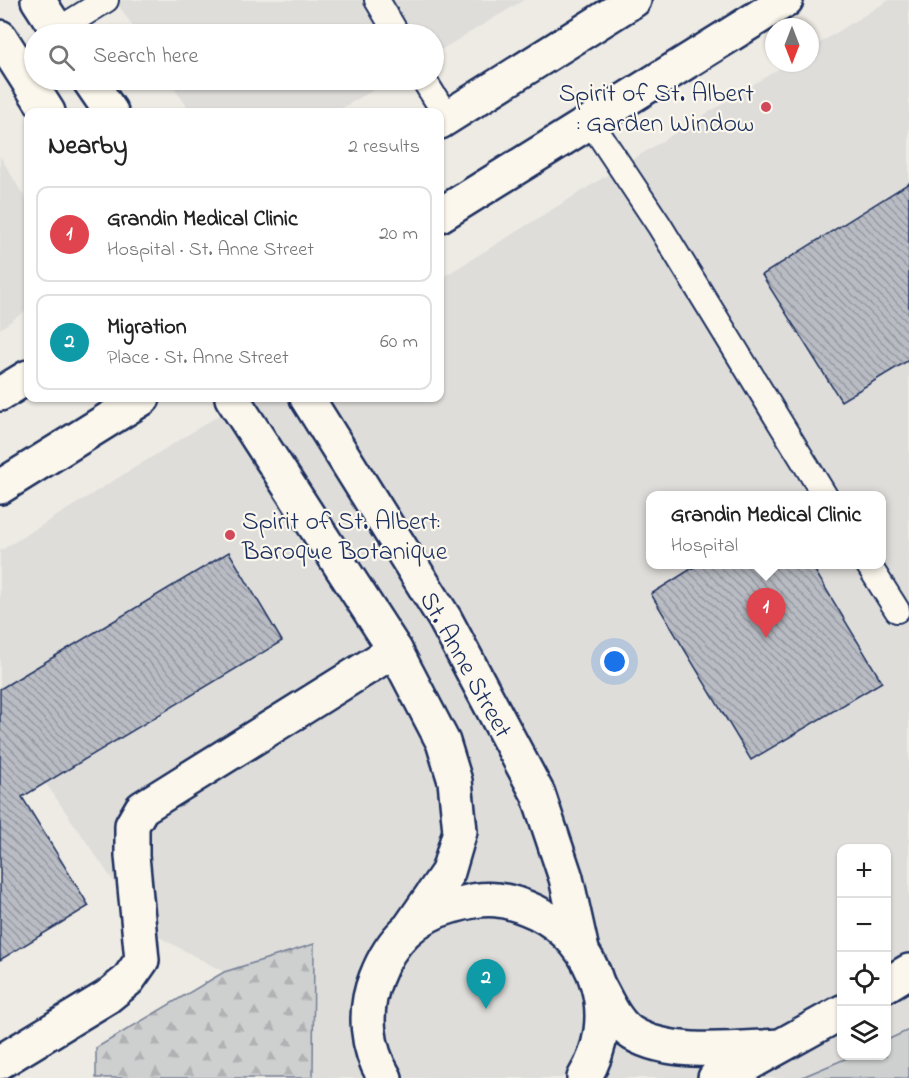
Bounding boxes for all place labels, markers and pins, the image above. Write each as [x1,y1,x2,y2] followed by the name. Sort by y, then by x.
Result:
[559,76,754,144] place label: Spirit of St. Albert : Garden Window
[759,100,773,114] marker: Spirit of St. Albert : Garden Window
[241,504,448,572] place label: Spirit of St. Albert: Baroque Botanique
[223,528,237,542] marker: Spirit of St. Albert: Baroque Botanique
[746,588,786,638] pin: 1
[466,960,506,1009] pin: 2

